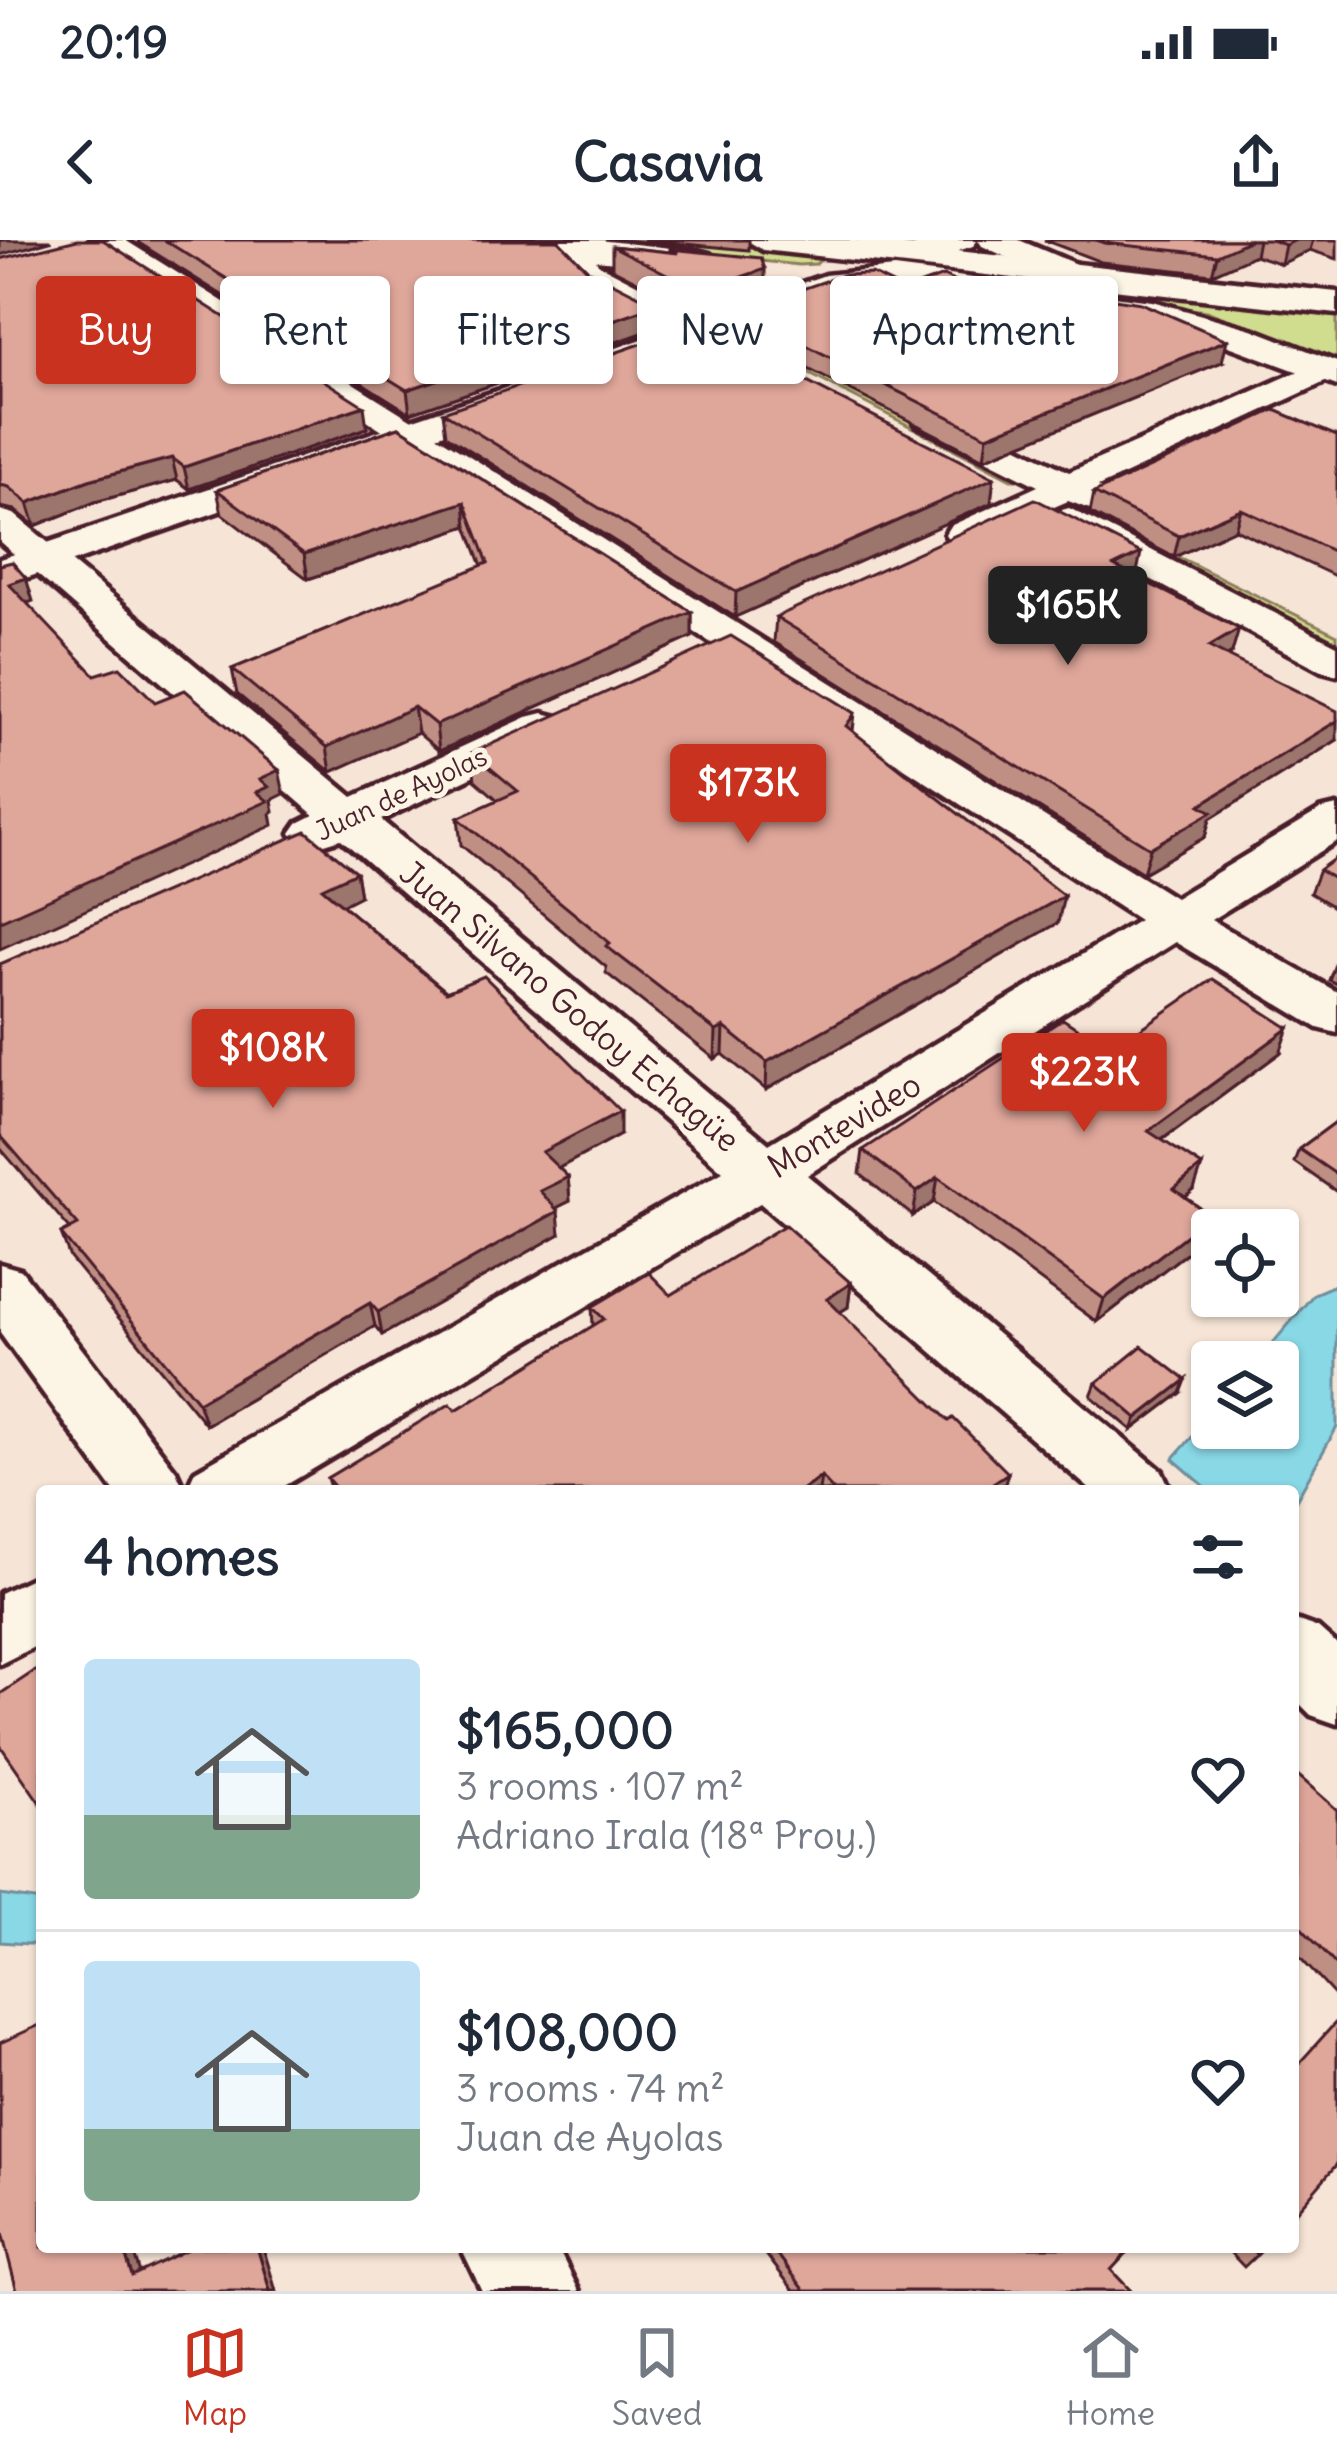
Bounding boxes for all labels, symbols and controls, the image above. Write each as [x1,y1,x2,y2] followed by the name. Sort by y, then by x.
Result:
[60,14,168,70] text: 20:19
[573,128,764,196] text: Casavia
[48,129,114,195] icon: back
[1223,129,1289,195] icon: share
[36,276,196,384] chip: Buy
[220,276,390,384] chip: Rent
[414,276,613,384] chip: Filters
[637,276,806,384] chip: New
[830,276,1118,384] chip: Apartment
[984,566,1152,668] pin: $165K
[1015,580,1121,629] text: $165K
[310,738,492,848] street label: Juan de Ayolas
[664,744,832,846] pin: $173K
[697,758,799,807] text: $173K
[392,852,748,1160] street label: Juan Silvano Godoy Echagüe
[189,1009,357,1111] pin: $108K
[219,1023,327,1072] text: $108K
[1000,1033,1168,1135] pin: $223K
[1029,1047,1139,1096] text: $223K
[760,1063,928,1187] street label: Montevideo
[1191,1209,1299,1449] map controls
[1191,1209,1299,1317] button: locate
[1191,1341,1299,1449] button: layers
[1185,1524,1251,1590] icon: filters
[84,1525,279,1589] text: 4 homes
[456,1698,674,1762] text: $165,000
[180,1707,324,1851] icon: home
[1185,1746,1251,1812] icon: heart
[456,1762,744,1811] text: 3 rooms · 107 m²
[456,1811,877,1860] text: Adriano Irala (18ª Proy.)
[456,2000,678,2064] text: $108,000
[180,2009,324,2153] icon: home
[1185,2048,1251,2114] icon: heart
[456,2064,725,2113] text: 3 rooms · 74 m²
[456,2113,723,2162] text: Juan de Ayolas
[182,2320,248,2434] tab: Map
[612,2320,702,2434] tab: Saved
[1066,2320,1155,2434] tab: Home

